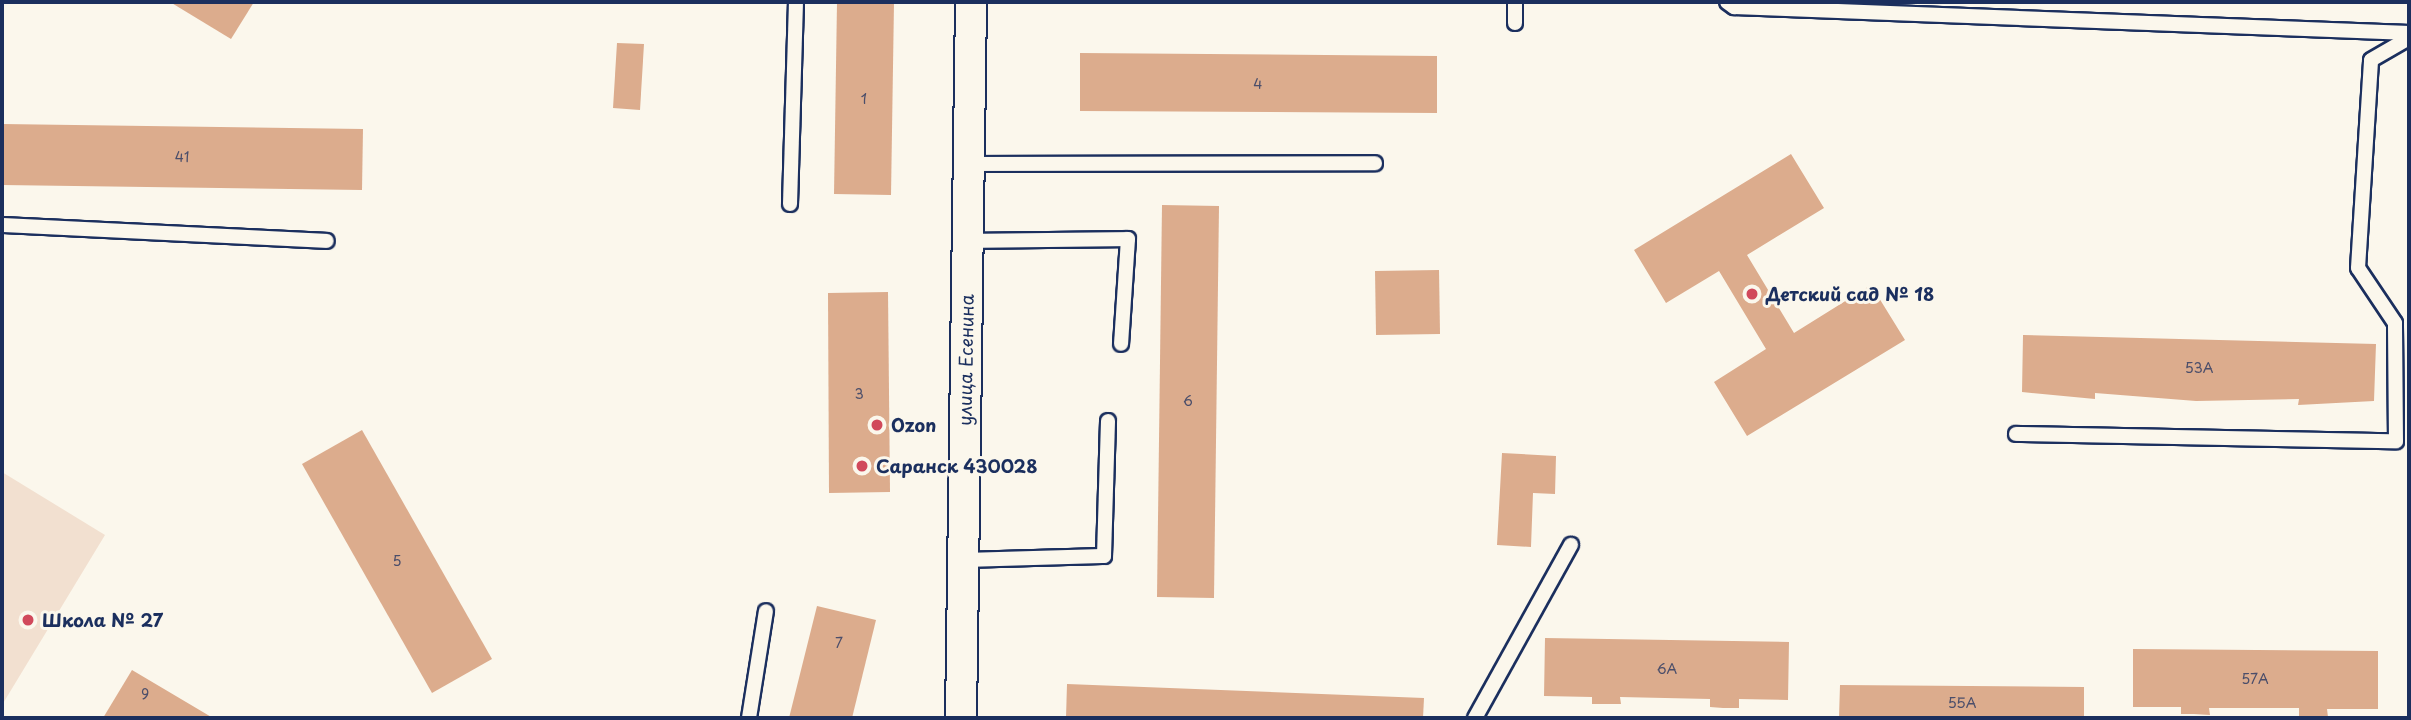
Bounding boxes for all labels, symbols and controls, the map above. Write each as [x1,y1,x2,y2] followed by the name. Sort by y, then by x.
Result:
[1253,76,1263,92] house number: 4
[861,91,867,107] house number: 1
[175,149,189,165] house number: 41
[1766,283,1935,305] place label: Детский сад № 18
[1744,286,1760,302] marker: Детский сад № 18
[954,294,978,426] street label: улица Есенина
[2185,360,2213,376] house number: 53А
[854,386,864,402] house number: 3
[1183,393,1193,409] house number: 6
[891,414,936,436] place label: Ozon
[869,417,885,433] marker: Ozon
[876,455,1038,477] place label: Саранск 430028
[854,458,870,474] marker: Саранск 430028
[392,553,402,569] house number: 5
[42,609,164,631] place label: Школа № 27
[20,612,36,628] marker: Школа № 27
[835,635,843,651] house number: 7
[1657,661,1677,677] house number: 6А
[2241,671,2269,687] house number: 57А
[141,686,149,702] house number: 9
[1948,695,1976,711] house number: 55А

